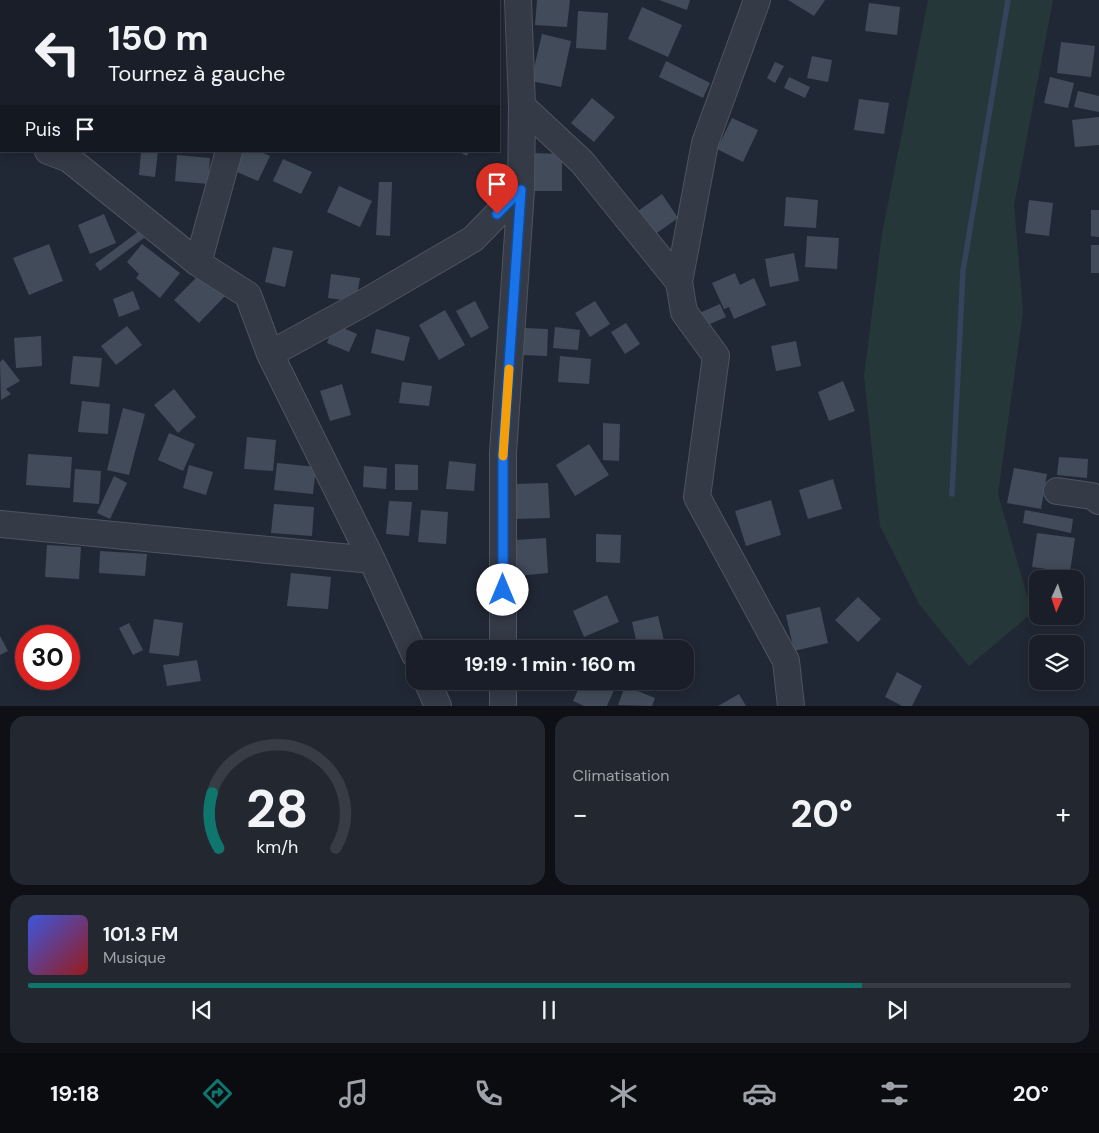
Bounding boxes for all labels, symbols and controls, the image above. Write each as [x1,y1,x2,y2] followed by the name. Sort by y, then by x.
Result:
[108,15,208,61] text: 150 m
[25,20,90,85] icon: left
[108,59,286,88] text: Tournez à gauche
[71,115,99,143] icon: arrive
[25,117,61,142] text: Puis
[476,163,518,214] pin
[483,170,511,198] icon: arrive
[476,563,528,615] position arrow
[1029,570,1084,625] north arrow
[1029,570,1084,690] map controls
[15,625,80,690] speed limit sign: 30
[1029,635,1084,690] button: layers
[464,652,636,677] text: 19:19 · 1 min · 160 m
[573,765,670,786] text: Climatisation
[246,775,309,843] text: 28
[791,789,853,839] text: 20°
[573,796,588,833] text: −
[1056,796,1071,833] text: +
[256,835,298,859] text: km/h
[103,922,178,947] text: 101.3 FM
[103,947,166,968] text: Musique
[188,996,216,1024] icon: previous
[535,996,563,1024] icon: pause
[883,996,911,1024] icon: next
[200,1076,235,1111] icon: directions
[336,1076,371,1111] icon: music
[471,1076,506,1111] icon: phone
[606,1076,641,1111] icon: climate
[742,1076,777,1111] icon: car
[877,1076,912,1111] icon: filters
[50,1079,100,1108] text: 19:18
[1013,1079,1049,1108] text: 20°

